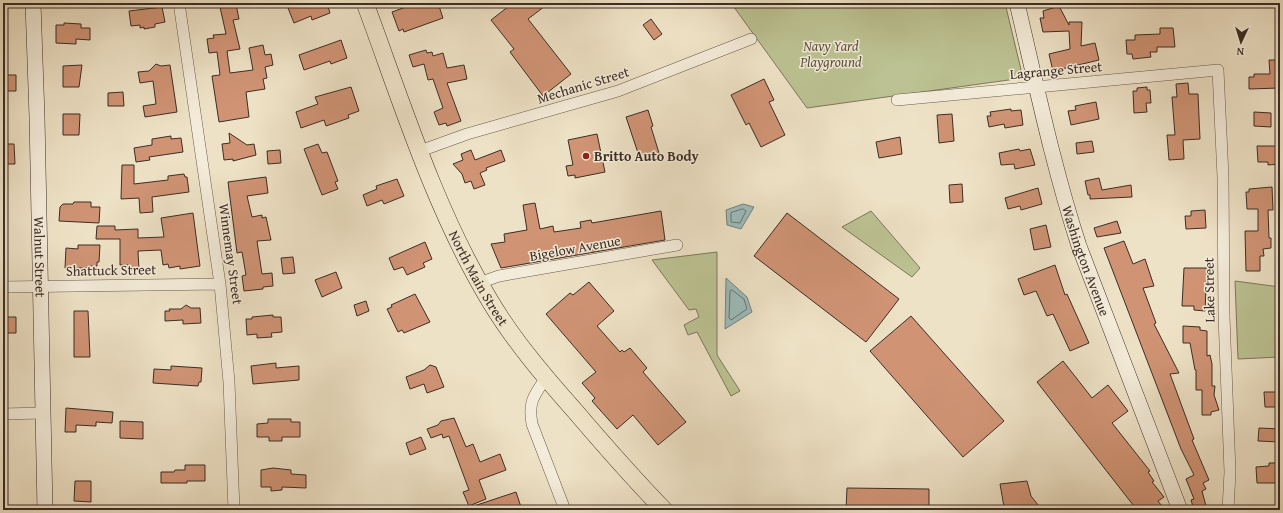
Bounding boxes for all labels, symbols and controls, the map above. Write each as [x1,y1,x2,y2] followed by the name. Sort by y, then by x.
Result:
[1221,22,1261,62] north arrow
[799,36,862,72] park label: Navy Yard Playground
[1235,44,1245,60] text: N
[1009,56,1103,84] street label: Lagrange Street
[535,62,631,108] street label: Mechanic Street
[594,146,700,166] place label: Britto Auto Body
[581,151,591,161] marker: Britto Auto Body
[214,202,248,306] street label: Winnemay Street
[1057,203,1115,319] street label: Washington Avenue
[29,216,51,298] street label: Walnut Street
[444,227,513,330] street label: North Main Street
[528,230,623,266] street label: Bigelow Avenue
[1198,257,1220,323] street label: Lake Street
[66,259,156,281] street label: Shattuck Street

